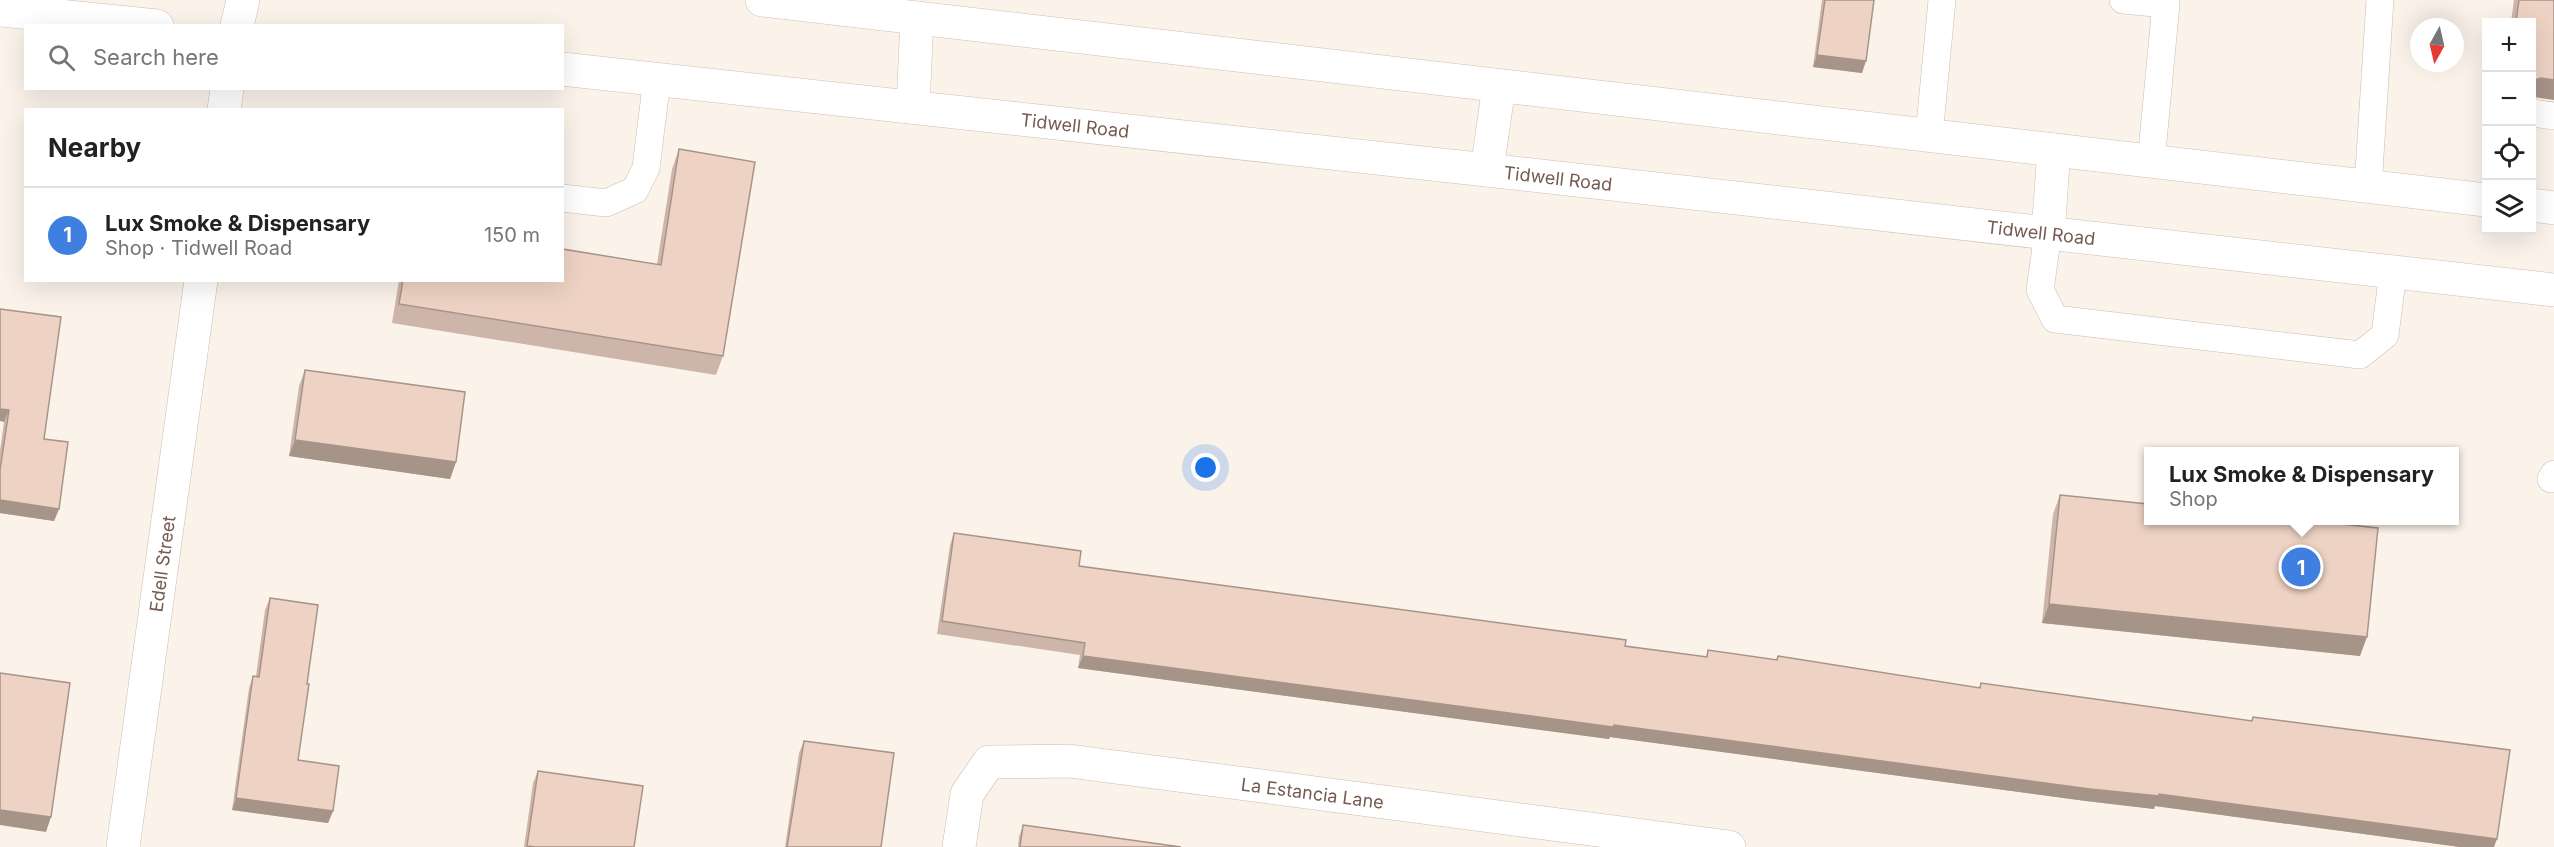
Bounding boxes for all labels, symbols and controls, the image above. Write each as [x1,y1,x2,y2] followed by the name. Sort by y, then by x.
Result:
[2410,18,2464,72] north arrow
[2482,18,2536,234] map controls
[2482,18,2536,72] button: +
[24,24,564,90] search box
[45,41,78,74] icon: search
[93,44,219,70] text: Search here
[2482,72,2536,126] button: −
[1020,109,1130,141] street label: Tidwell Road
[2482,126,2536,180] button: locate
[48,132,141,163] text: Nearby
[1503,161,1613,195] street label: Tidwell Road
[2482,180,2536,234] button: layers
[105,210,370,236] text: Lux Smoke & Dispensary
[1986,216,2096,249] street label: Tidwell Road
[63,223,72,247] text: 1
[484,223,540,247] text: 150 m
[105,236,292,260] text: Shop · Tidwell Road
[2144,447,2459,525] popup
[1191,453,1220,482] your location
[2169,461,2434,487] text: Lux Smoke & Dispensary
[2169,487,2218,511] text: Shop
[145,514,179,613] street label: Edell Street
[2282,544,2320,590] pin: 1
[1240,773,1385,812] street label: La Estancia Lane

